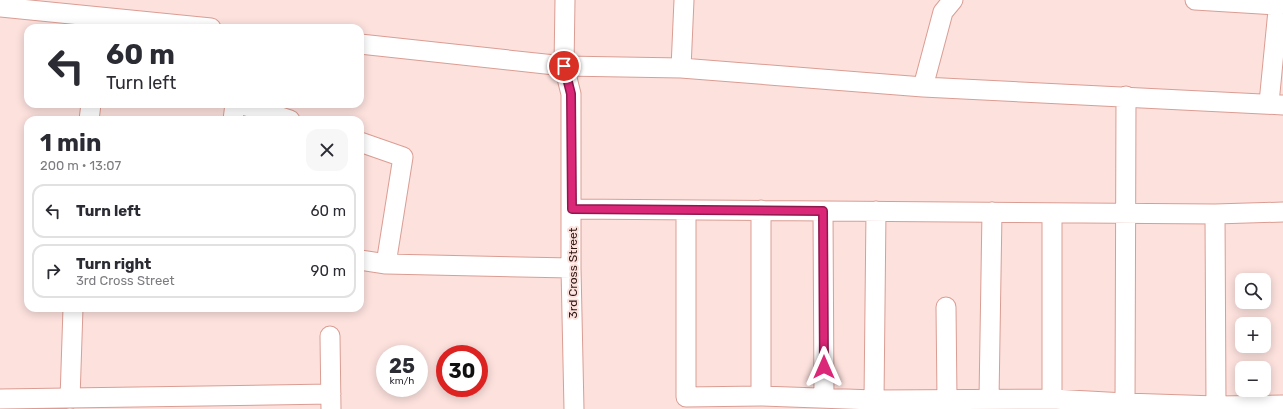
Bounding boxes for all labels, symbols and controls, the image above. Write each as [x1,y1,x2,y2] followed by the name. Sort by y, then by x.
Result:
[106,38,175,71] text: 60 m
[40,40,92,92] icon: left
[547,49,581,83] pin
[553,55,575,77] icon: arrive
[106,72,176,94] text: Turn left
[40,129,101,157] text: 1 min
[306,129,348,171] button: close
[40,158,121,173] text: 200 m · 13:07
[42,200,64,222] icon: left
[76,202,141,220] text: Turn left
[310,202,346,220] text: 60 m
[566,227,580,318] street label: 3rd Cross Street
[76,255,151,273] text: Turn right
[42,260,64,282] icon: right
[311,262,346,280] text: 90 m
[76,273,175,288] text: 3rd Cross Street
[1235,273,1271,397] map controls
[1235,273,1271,309] button: search
[1235,317,1271,353] button: +
[436,345,488,397] speed limit sign: 30
[803,346,845,388] position arrow
[389,354,415,378] text: 25
[1235,361,1271,397] button: −
[390,375,414,387] text: km/h

